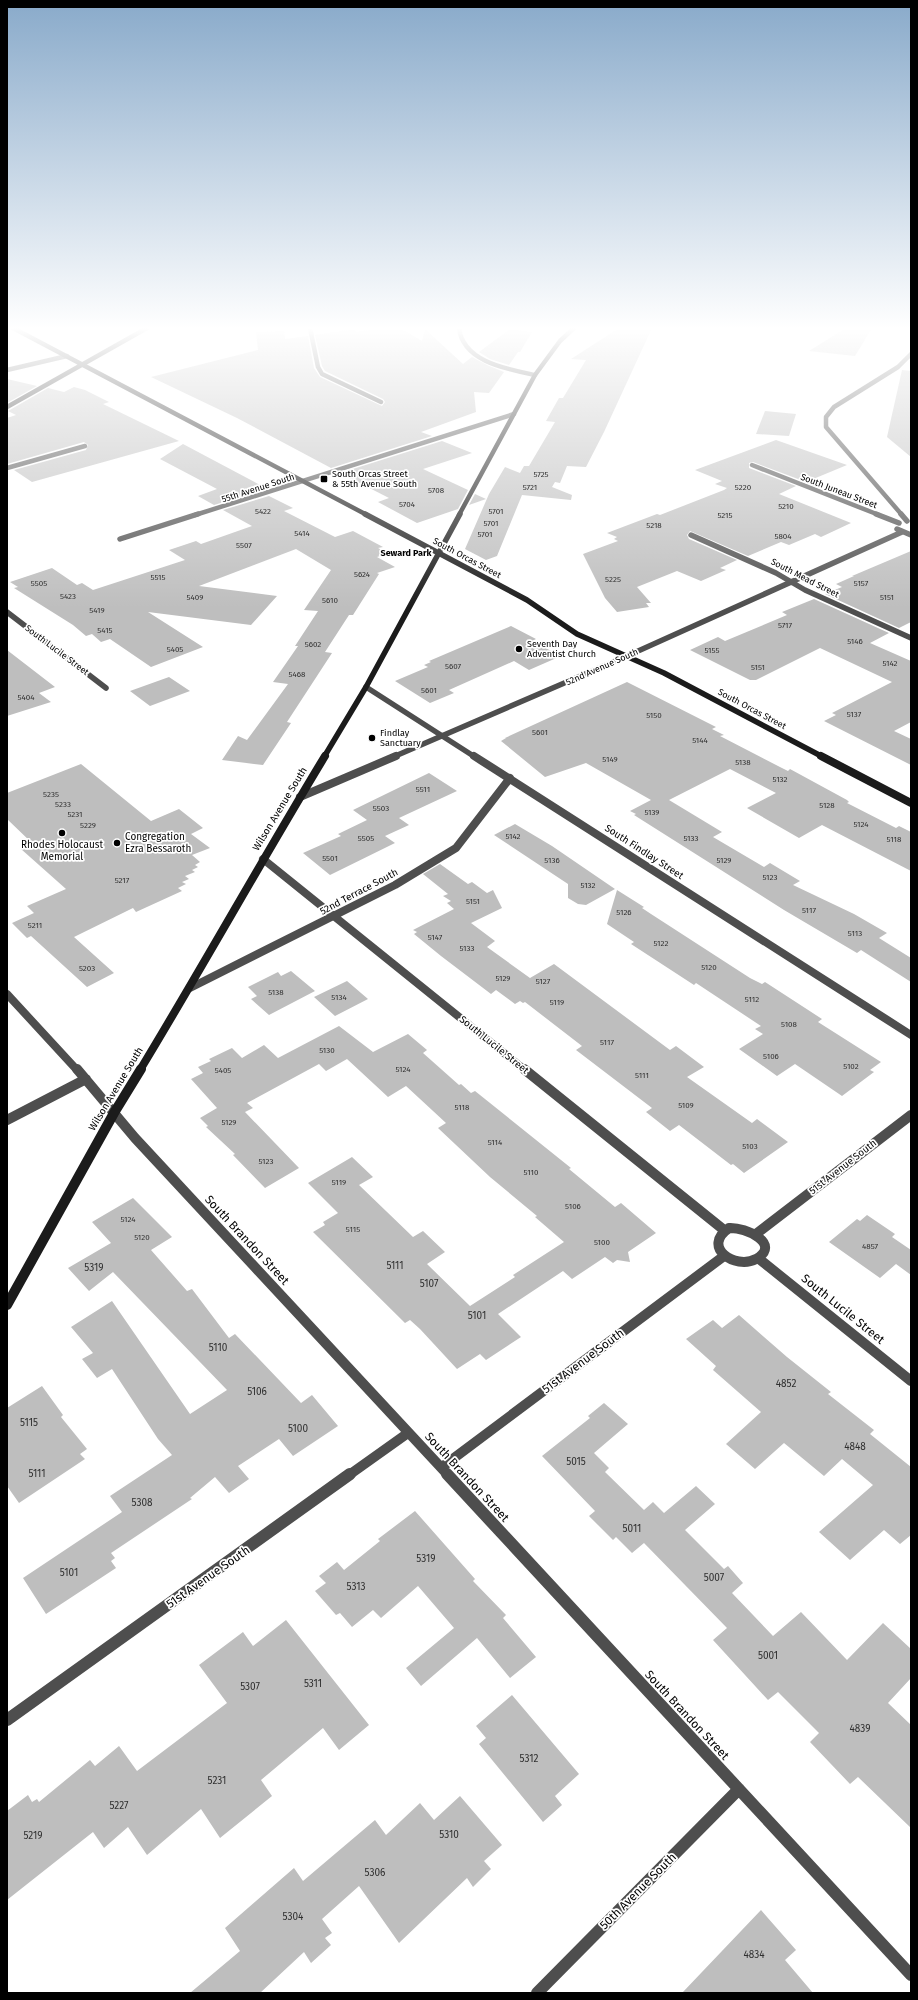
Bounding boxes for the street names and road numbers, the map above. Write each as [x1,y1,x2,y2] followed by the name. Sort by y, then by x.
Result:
[220,472,296,504] street label: 55th Avenue South
[799,472,879,511] street label: South Juneau Street
[431,536,503,581] street label: South Orcas Street
[769,556,841,600] street label: South Mead Street
[23,623,91,678] street label: South Lucile Street
[564,647,640,687] street label: 52nd Avenue South
[716,687,788,732] street label: South Orcas Street
[250,765,310,853] street label: Wilson Avenue South
[602,822,686,882] street label: South Findlay Street
[318,866,400,918] street label: 52nd Terrace South
[457,1013,531,1077] street label: South Lucile Street
[86,1045,146,1133] street label: Wilson Avenue South
[807,1137,879,1197] street label: 51st Avenue South
[202,1192,293,1288] street label: South Brandon Street
[799,1271,888,1347] street label: South Lucile Street
[539,1326,627,1396] street label: 51st Avenue South
[422,1429,513,1525] street label: South Brandon Street
[164,1543,252,1611] street label: 51st Avenue South
[642,1667,733,1763] street label: South Brandon Street
[597,1850,679,1932] street label: 50th Avenue South

